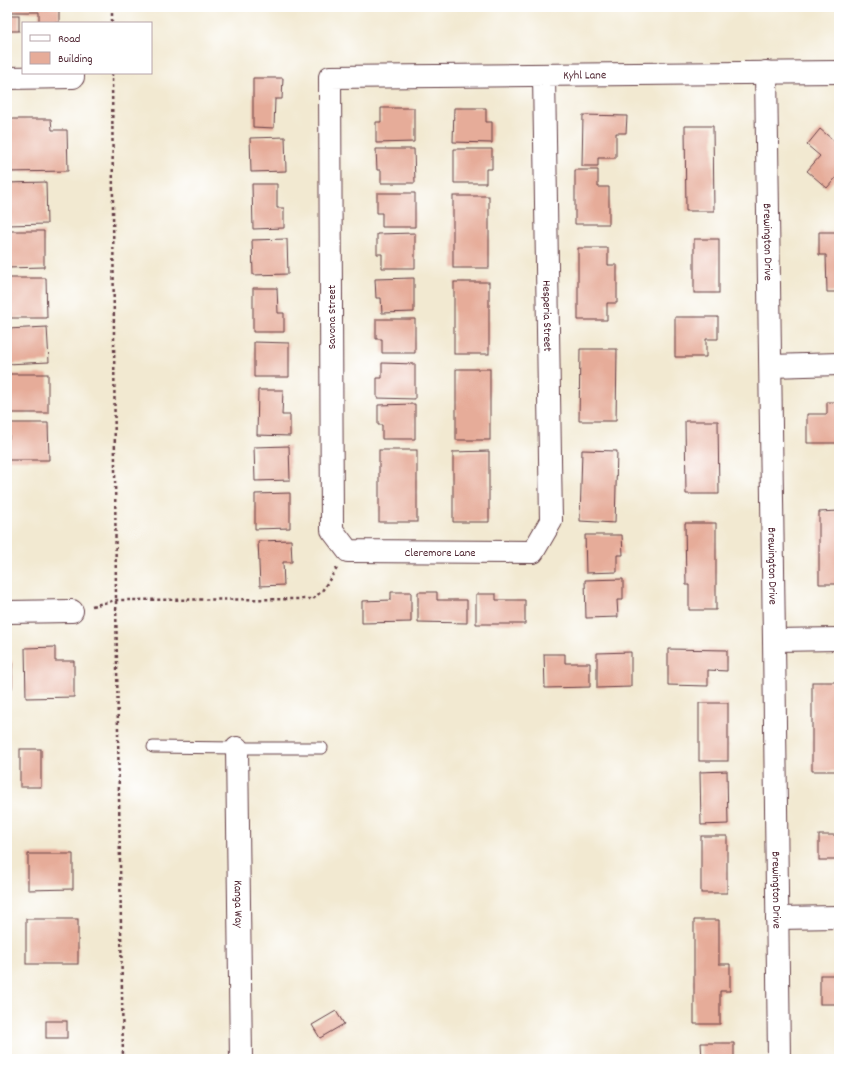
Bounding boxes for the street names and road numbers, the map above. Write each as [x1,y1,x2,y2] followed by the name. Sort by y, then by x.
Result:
[563,67,606,85] street label: Kyhl Lane
[758,203,776,281] street label: Brewington Drive
[537,280,555,352] street label: Hesperia Street
[324,284,341,349] street label: Savona Street
[762,527,781,605] street label: Brewington Drive
[404,545,476,562] street label: Cleremore Lane
[767,851,784,929] street label: Brewington Drive
[229,880,246,929] street label: Kanga Way

